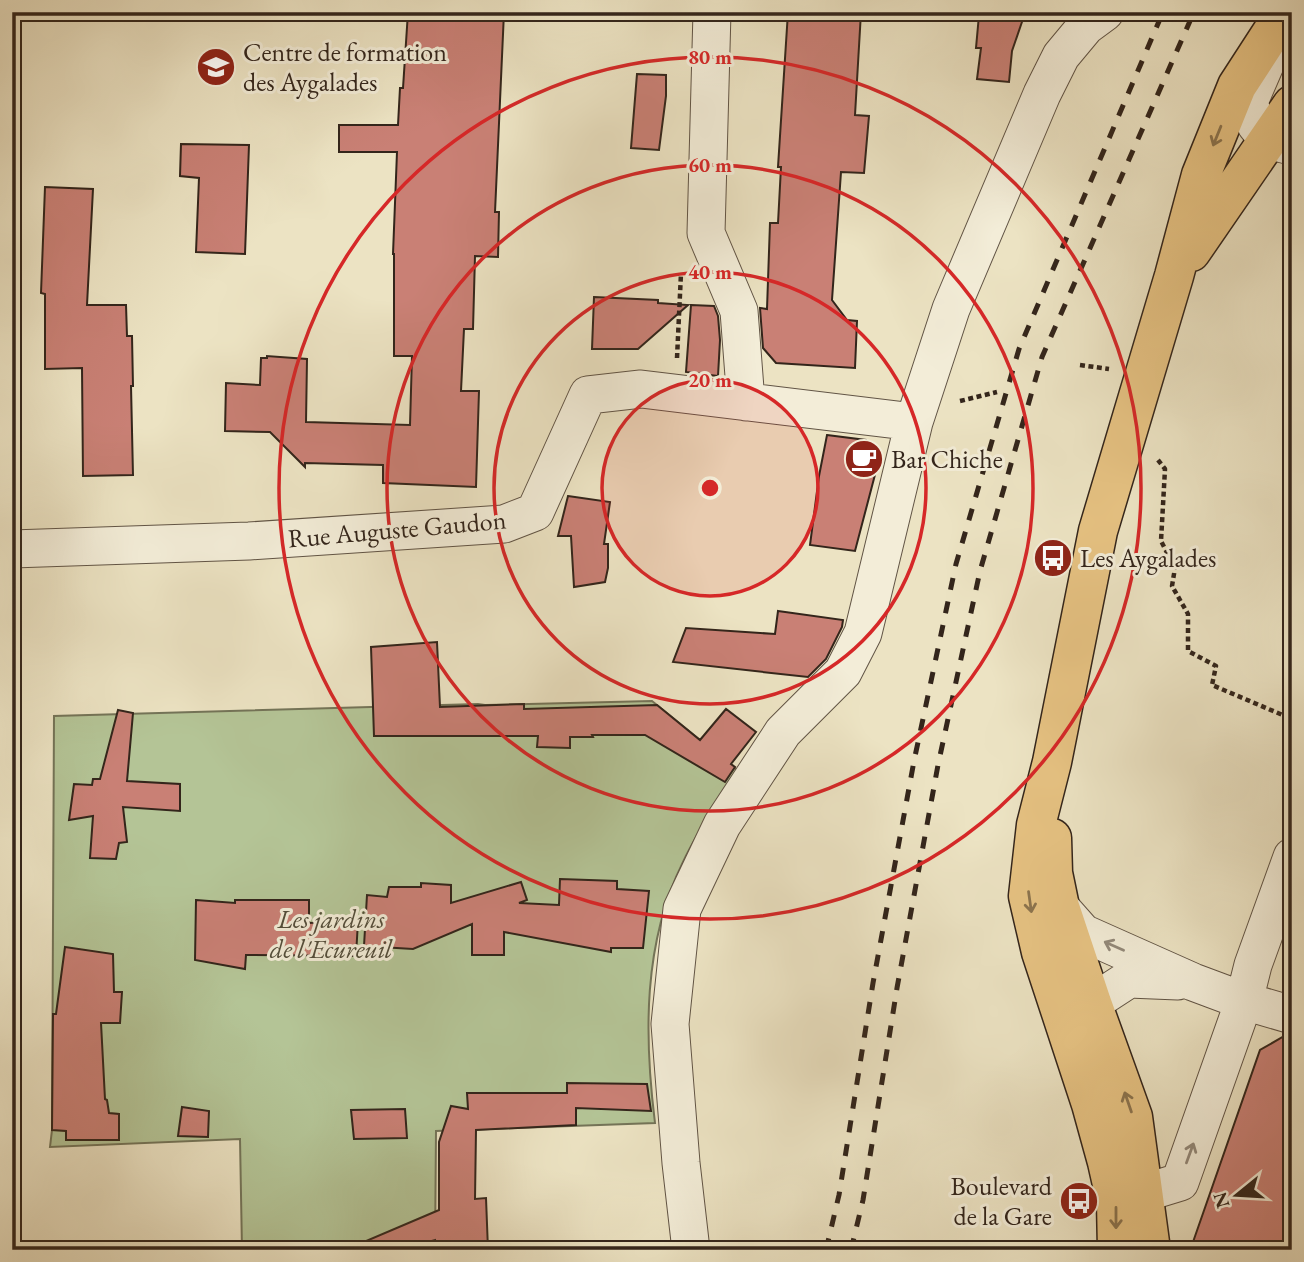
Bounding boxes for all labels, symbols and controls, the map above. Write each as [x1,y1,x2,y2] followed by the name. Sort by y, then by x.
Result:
[243,35,447,99] place label: Centre de formation des Aygalades
[688,43,732,70] text: 80 m
[195,46,237,88] school or university icon: Centre de formation des Aygalades
[1209,125,1222,146] one-way arrow
[688,151,732,178] text: 60 m
[688,258,732,285] text: 40 m
[688,366,732,393] text: 20 m
[843,438,885,480] cafe icon: Bar Chiche
[891,442,1003,476] place label: Bar Chiche
[698,476,722,500] centre of rings
[286,502,508,555] street label: Rue Auguste Gaudon
[1032,537,1074,579] bus stop icon: Les Aygalades
[1080,541,1216,575] place label: Les Aygalades
[1024,890,1037,913] one-way arrow
[270,902,393,966] park label: Les jardins de l'Ecureuil
[1103,939,1125,952] one-way arrow
[1121,1092,1133,1114] one-way arrow
[1185,1143,1197,1165] one-way arrow
[1202,1160,1272,1230] north arrow
[951,1169,1053,1233] place label: Boulevard de la Gare
[1058,1180,1100,1222] bus stop icon: Boulevard de la Gare
[1207,1188,1236,1211] text: N
[1109,1206,1123,1229] one-way arrow

